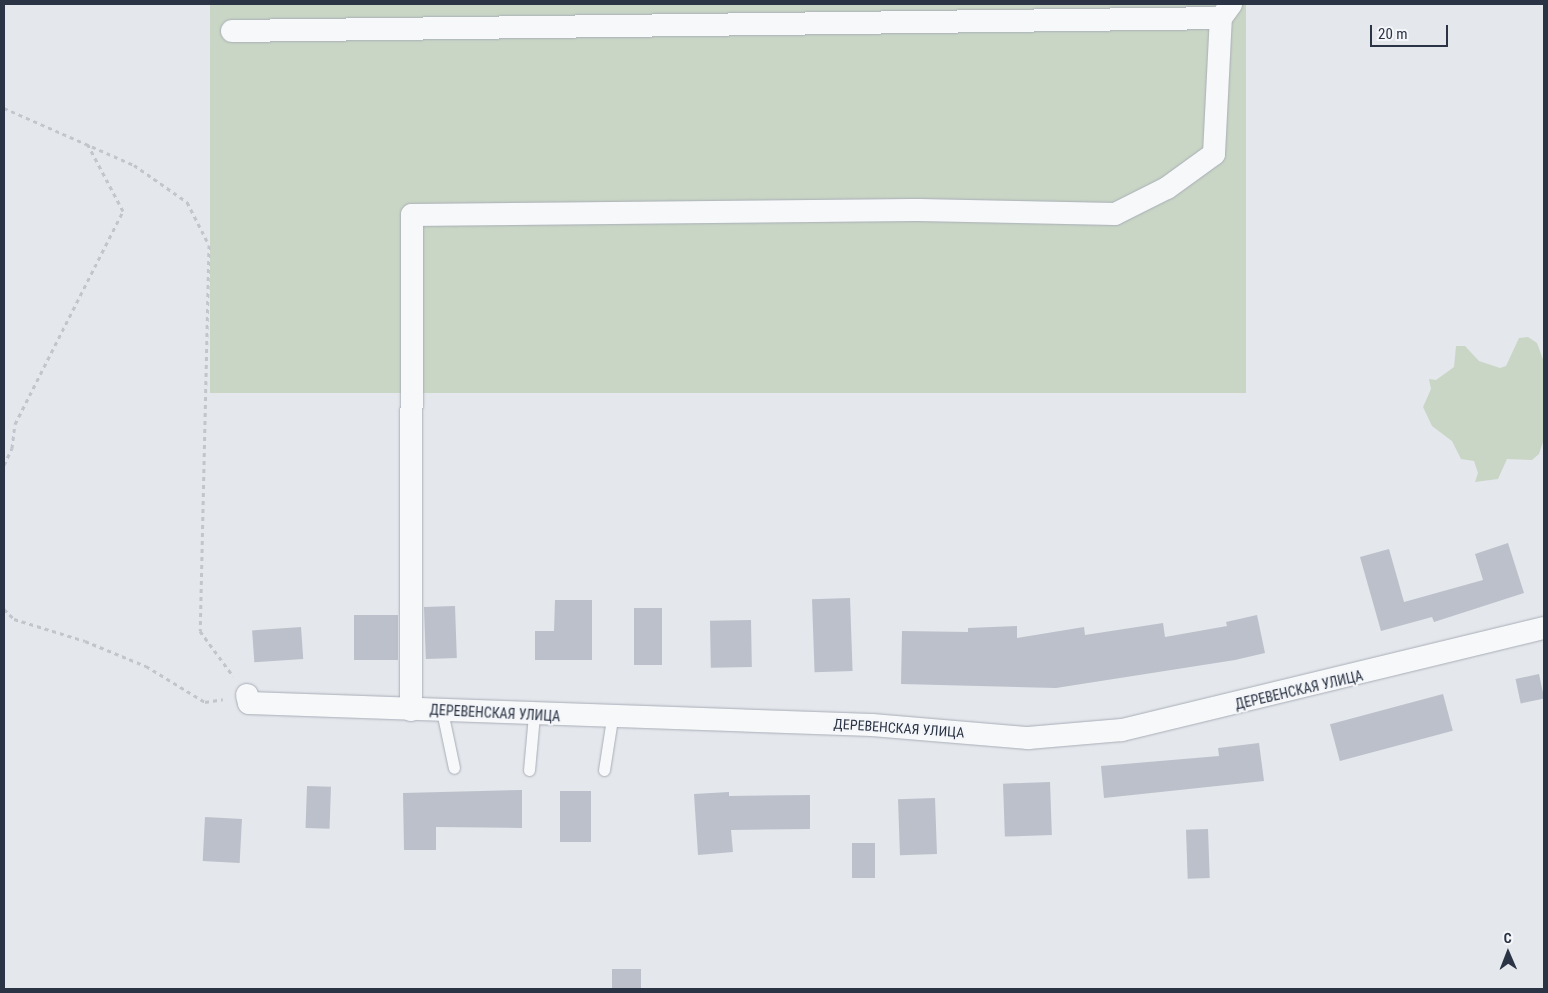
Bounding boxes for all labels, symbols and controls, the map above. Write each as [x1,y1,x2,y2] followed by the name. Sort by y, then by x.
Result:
[1373,15,1450,47] scale bar
[1378,25,1408,43] text: 20 m
[1233,667,1365,713] street label: ДЕРЕВЕНСКАЯ УЛИЦА
[429,701,561,725] street label: ДЕРЕВЕНСКАЯ УЛИЦА
[833,715,965,741] street label: ДЕРЕВЕНСКАЯ УЛИЦА
[1483,928,1533,978] north arrow
[1504,930,1512,946] text: С

